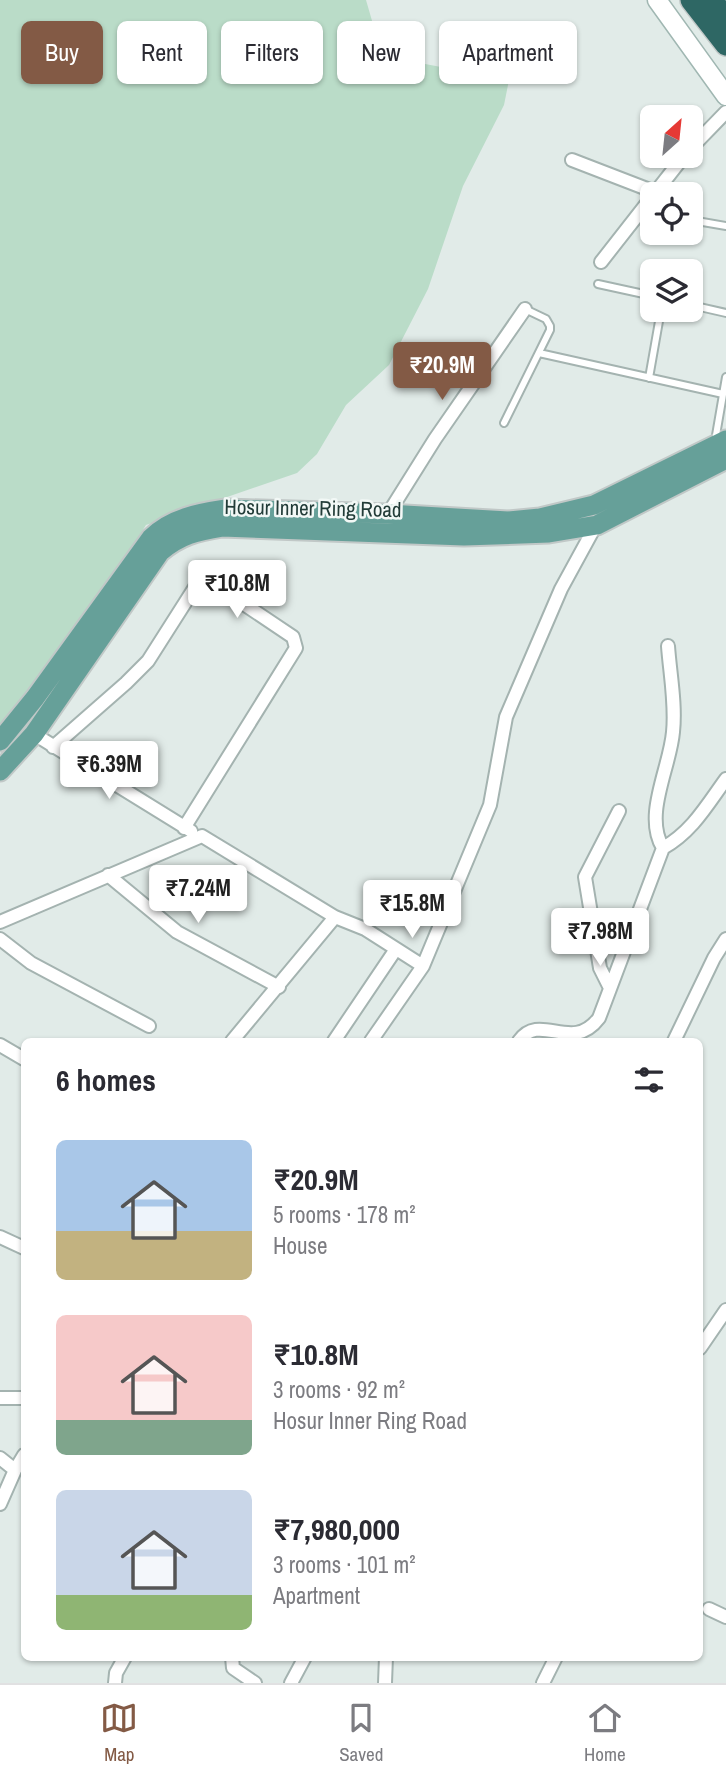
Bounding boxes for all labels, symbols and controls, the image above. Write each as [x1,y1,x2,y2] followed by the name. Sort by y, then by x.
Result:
[21,21,103,84] chip: Buy
[117,21,207,84] chip: Rent
[221,21,323,84] chip: Filters
[337,21,425,84] chip: New
[439,21,577,84] chip: Apartment
[640,105,704,168] north arrow
[640,105,703,322] map controls
[640,182,703,245] button: locate
[640,259,703,322] button: layers
[385,342,499,402] pin: ₹20.9M
[409,349,475,380] text: ₹20.9M
[224,492,402,524] street label: Hosur Inner Ring Road
[180,560,294,620] pin: ₹10.8M
[204,567,270,598] text: ₹10.8M
[52,742,166,801] pin: ₹6.39M
[76,748,142,779] text: ₹6.39M
[141,866,255,925] pin: ₹7.24M
[165,872,231,903] text: ₹7.24M
[355,880,469,940] pin: ₹15.8M
[379,887,445,918] text: ₹15.8M
[543,908,657,968] pin: ₹7.98M
[567,915,633,946] text: ₹7.98M
[56,1060,156,1100] text: 6 homes
[630,1061,668,1099] icon: filters
[273,1159,359,1199] text: ₹20.9M
[112,1168,196,1252] icon: home
[273,1199,416,1230] text: 5 rooms · 178 m²
[273,1230,328,1261] text: House
[273,1334,359,1374] text: ₹10.8M
[112,1343,196,1427] icon: home
[273,1374,405,1405] text: 3 rooms · 92 m²
[273,1405,467,1436] text: Hosur Inner Ring Road
[273,1509,400,1549] text: ₹7,980,000
[112,1518,196,1602] icon: home
[273,1549,416,1580] text: 3 rooms · 101 m²
[273,1580,360,1611] text: Apartment
[100,1699,138,1767] tab: Map
[339,1699,383,1767] tab: Saved
[584,1699,626,1767] tab: Home

